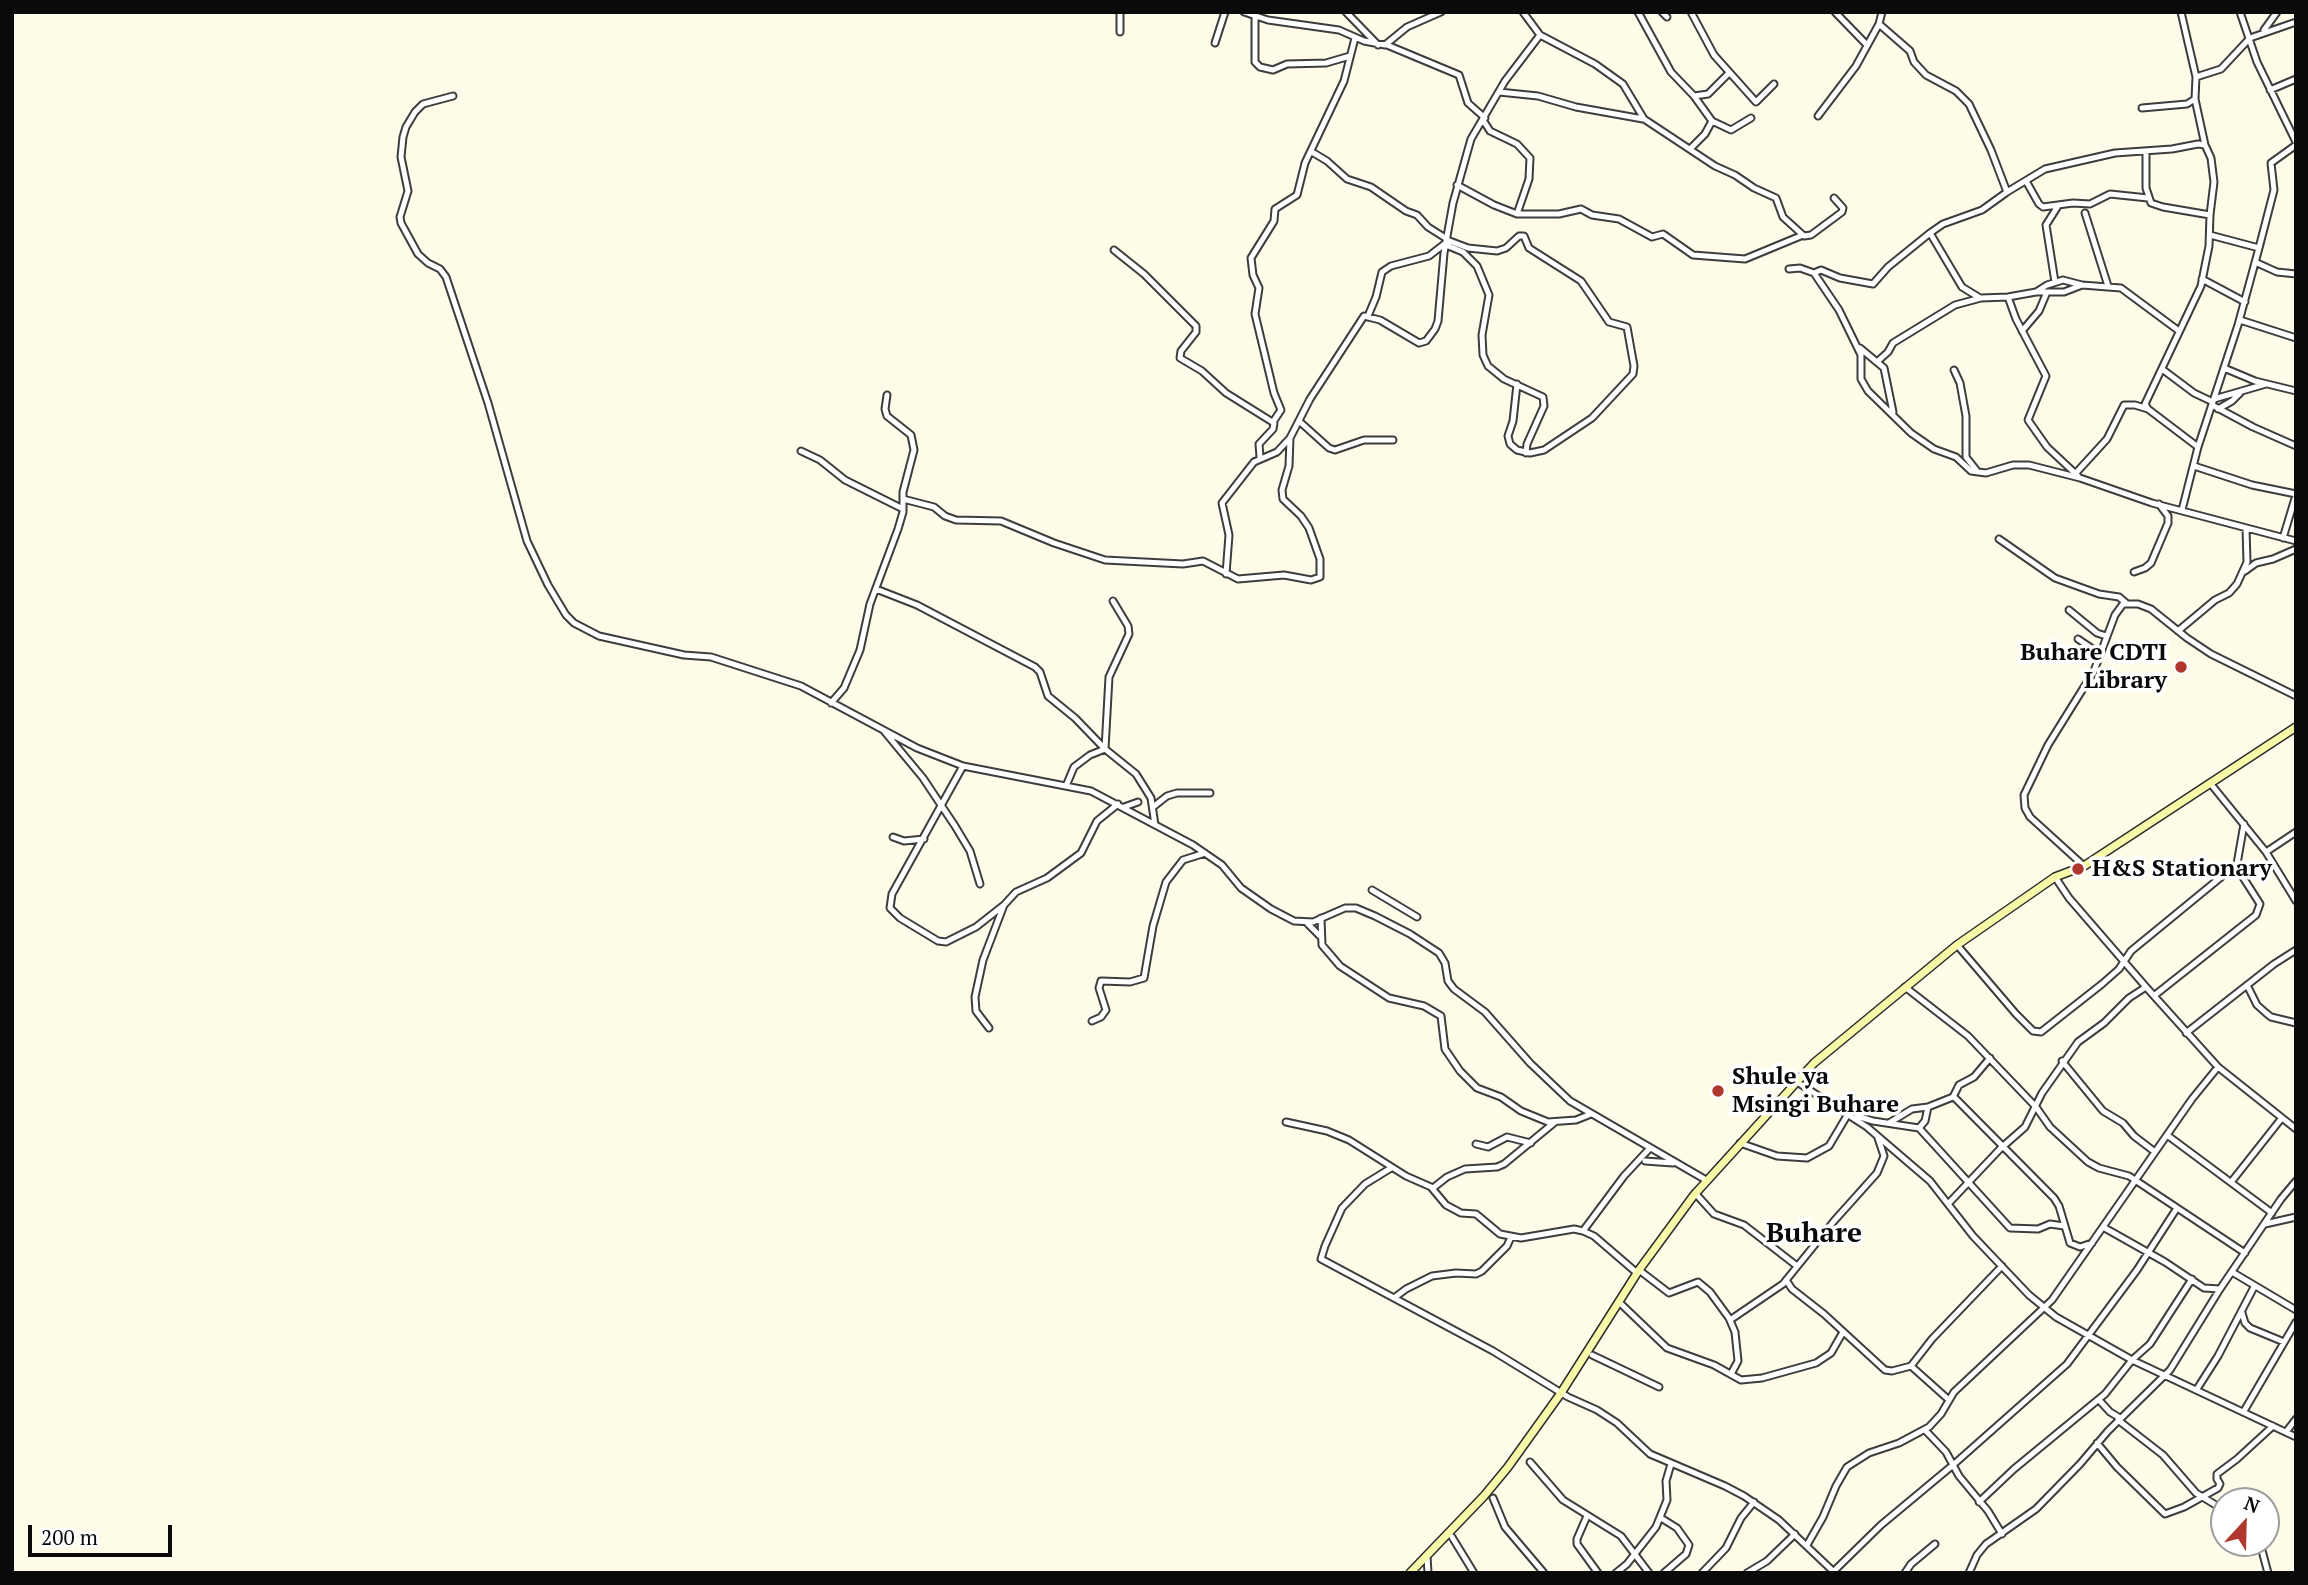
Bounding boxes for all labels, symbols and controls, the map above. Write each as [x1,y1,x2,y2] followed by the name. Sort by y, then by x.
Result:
[2020,639,2167,695] place label: Buhare CDTI Library
[2173,659,2189,675] marker: Buhare CDTI Library
[2092,855,2272,883] place label: H&S Stationary
[2070,861,2086,877] marker: H&S Stationary
[1732,1063,1899,1119] place label: Shule ya Msingi Buhare
[1710,1083,1726,1099] marker: Shule ya Msingi Buhare
[1766,1217,1862,1251] district label: Buhare
[2210,1487,2280,1557] north arrow
[2241,1490,2264,1518] text: N
[32,1512,175,1556] scale bar
[41,1523,98,1551] text: 200 m

